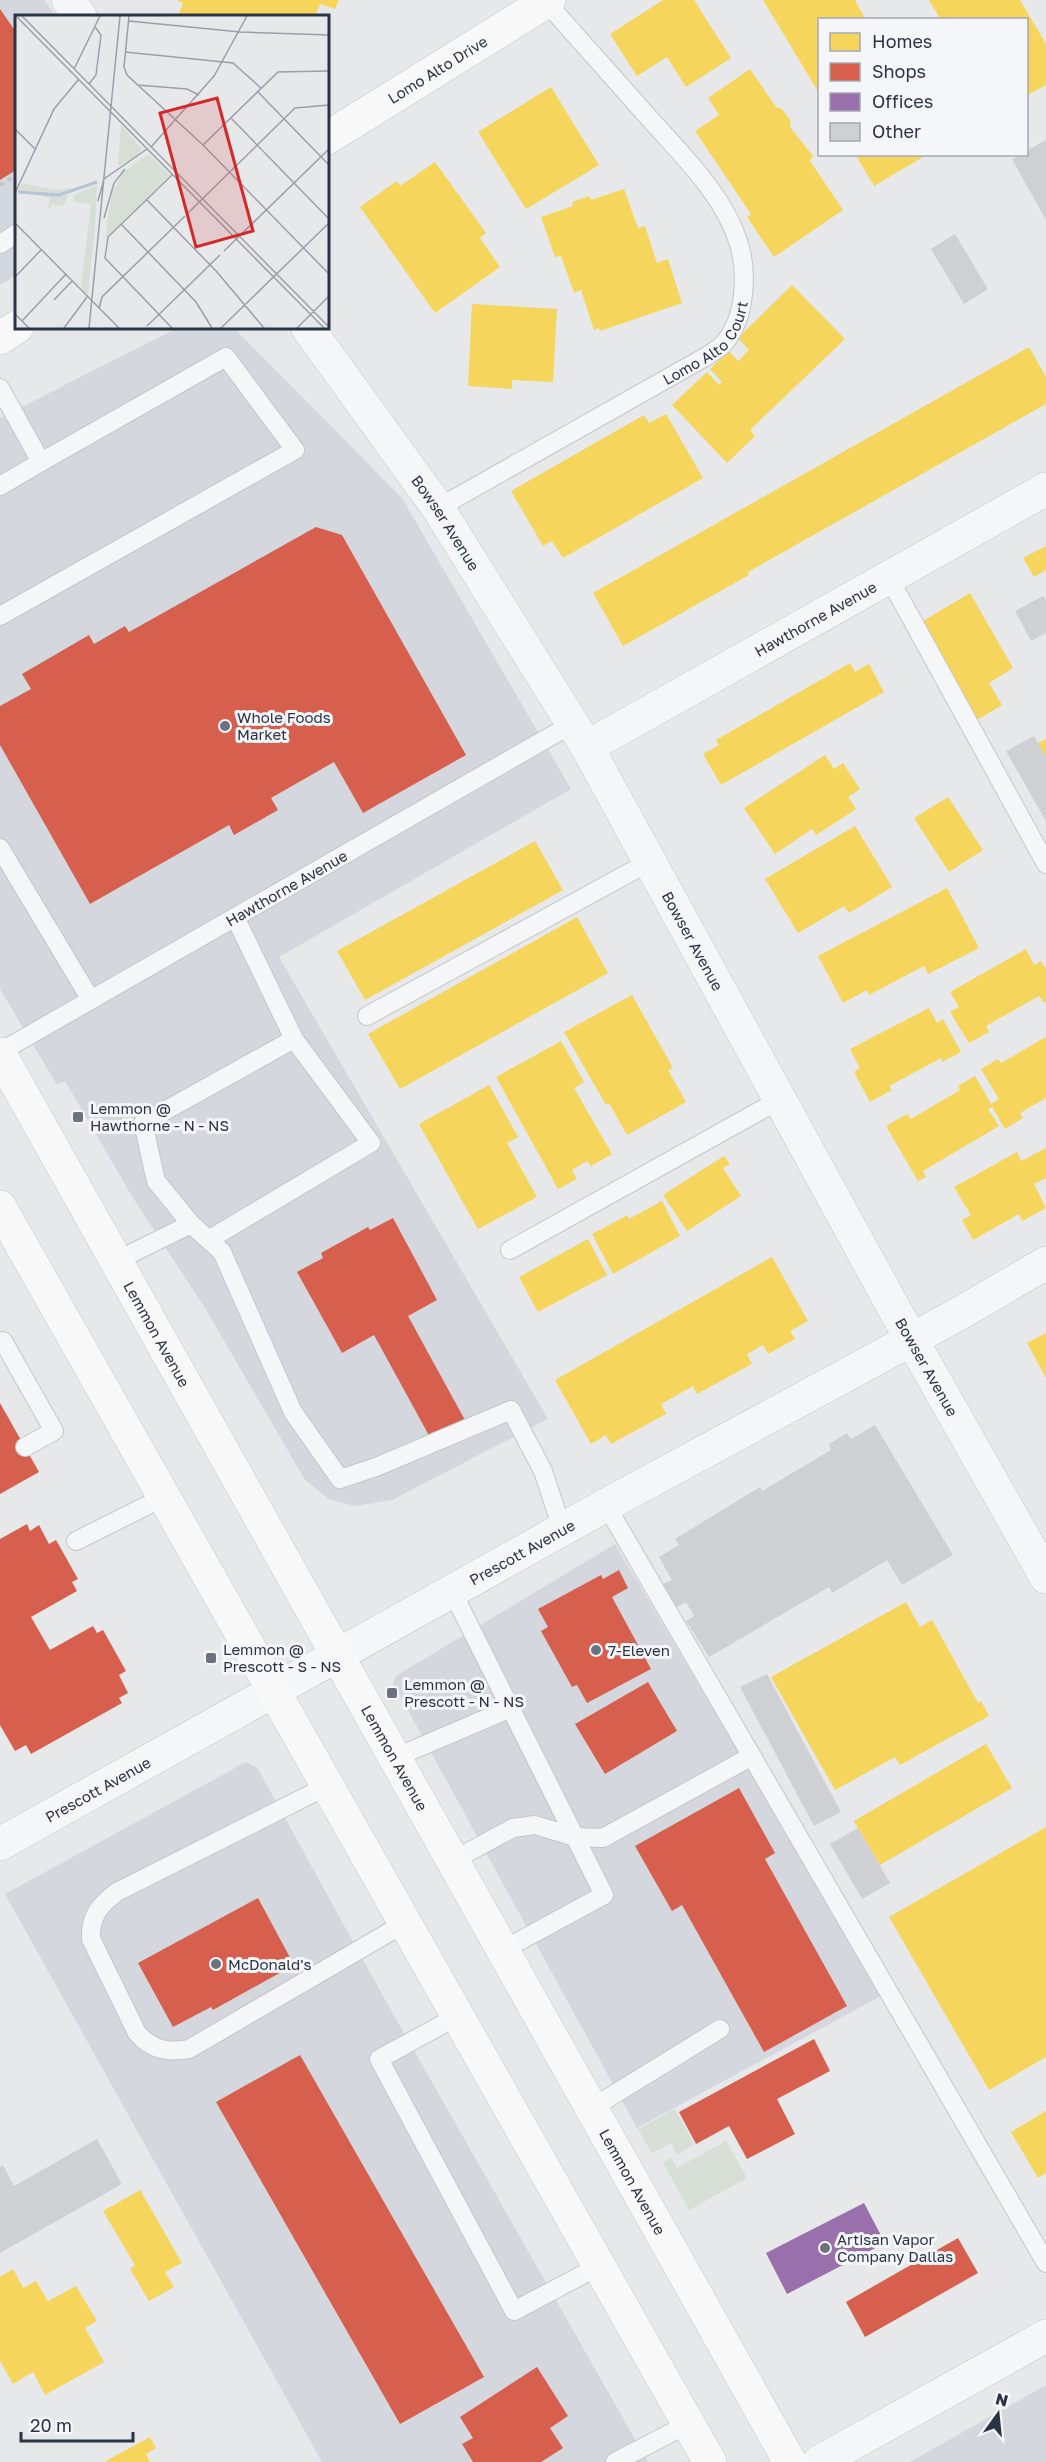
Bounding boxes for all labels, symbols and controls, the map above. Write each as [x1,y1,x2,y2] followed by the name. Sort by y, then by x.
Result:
[15,15,328,328] inset map
[818,18,1028,156] legend
[872,30,932,52] text: Homes
[384,32,491,107] street label: Lomo Alto Drive
[872,60,926,82] text: Shops
[872,90,933,112] text: Offices
[872,120,921,142] text: Other
[659,300,751,388] street label: Lomo Alto Court
[408,471,484,574] street label: Bowser Avenue
[751,577,880,660] street label: Hawthorne Avenue
[237,708,331,743] place label: Whole Foods Market
[218,719,232,733] marker: Whole Foods Market
[222,846,350,930] street label: Hawthorne Avenue
[659,888,728,994] street label: Bowser Avenue
[90,1099,229,1134] place label: Lemmon @ Hawthorne - N - NS
[71,1110,85,1124] marker: Lemmon @ Hawthorne - N - NS
[120,1278,194,1390] street label: Lemmon Avenue
[892,1314,962,1419] street label: Bowser Avenue
[466,1515,578,1589] street label: Prescott Avenue
[223,1640,341,1675] place label: Lemmon @ Prescott - S - NS
[608,1641,670,1659] place label: 7-Eleven
[589,1643,603,1657] marker: 7-Eleven
[204,1651,218,1665] marker: Lemmon @ Prescott - S - NS
[404,1675,524,1710] place label: Lemmon @ Prescott - N - NS
[385,1686,399,1700] marker: Lemmon @ Prescott - N - NS
[358,1702,432,1814] street label: Lemmon Avenue
[42,1753,154,1826] street label: Prescott Avenue
[228,1955,311,1973] place label: McDonald's
[209,1957,223,1971] marker: McDonald's
[596,2125,670,2238] street label: Lemmon Avenue
[837,2230,953,2265] place label: Artisan Vapor Company Dallas
[818,2241,832,2255] marker: Artisan Vapor Company Dallas
[968,2384,1028,2444] north arrow
[993,2388,1010,2411] text: N
[21,2405,134,2443] scale bar
[30,2414,72,2436] text: 20 m

